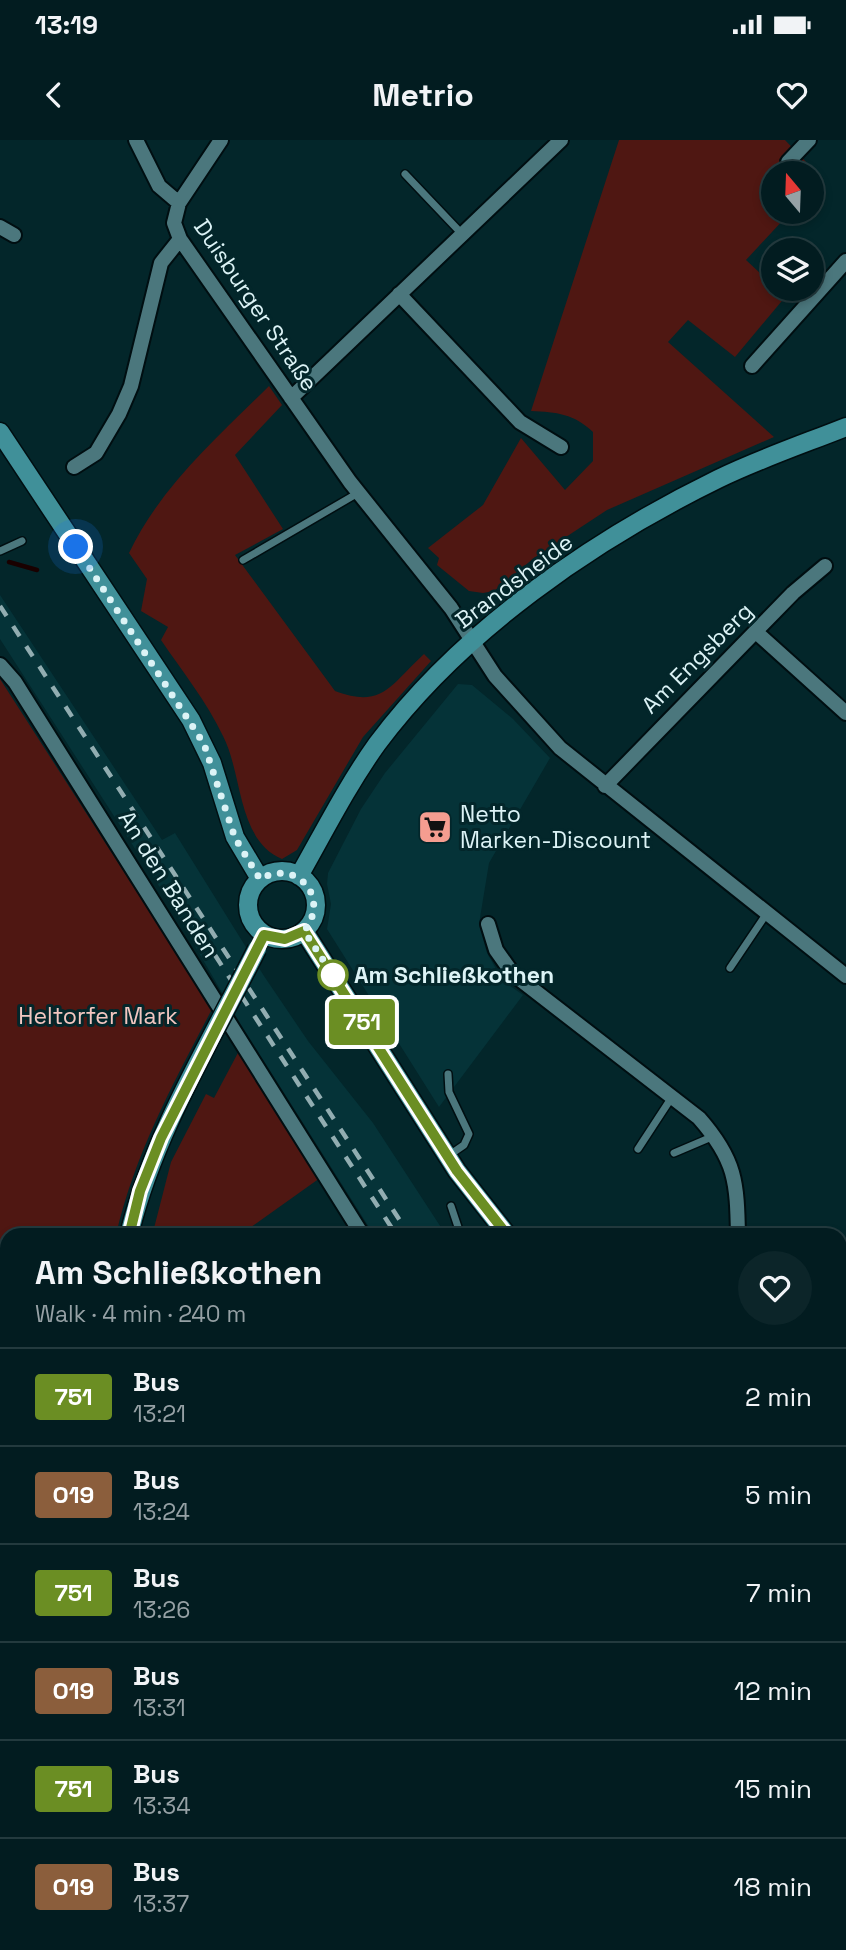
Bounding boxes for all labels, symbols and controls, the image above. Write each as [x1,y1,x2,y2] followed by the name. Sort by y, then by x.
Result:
[35,8,98,42] text: 13:19
[372,75,474,115] text: Metrio
[35,76,73,114] icon: back
[773,76,811,114] icon: heart
[761,161,824,224] north arrow
[761,161,824,301] map controls
[187,213,325,397] street label: Duisburger Straße
[761,238,824,301] button: layers
[449,527,579,635] street label: Brandsheide
[58,529,93,564] your location
[635,596,759,720] street label: Am Engsberg
[460,799,651,855] place label: Netto Marken-Discount
[112,805,226,963] street label: An den Banden
[416,808,454,846] supermarket icon: Netto Marken-Discount
[318,960,348,990] marker: Am Schließkothen
[354,960,554,990] place label: Am Schließkothen
[322,999,402,1045] line badge: 751
[18,1001,178,1031] park label: Heltorfer Mark
[343,1006,381,1037] text: 751
[738,1251,812,1325] button: heart
[35,1252,322,1294] text: Am Schließkothen
[35,1299,246,1329] text: Walk · 4 min · 240 m
[133,1365,180,1399] text: Bus
[745,1380,812,1414] text: 2 min
[54,1381,93,1412] text: 751
[133,1399,186,1429] text: 13:21
[133,1463,180,1497] text: Bus
[745,1478,812,1512] text: 5 min
[53,1479,94,1510] text: O19
[133,1497,190,1527] text: 13:24
[133,1561,180,1595] text: Bus
[746,1576,812,1610] text: 7 min
[54,1577,93,1608] text: 751
[133,1595,190,1625] text: 13:26
[133,1659,180,1693] text: Bus
[734,1674,812,1708] text: 12 min
[53,1675,94,1706] text: O19
[133,1693,186,1723] text: 13:31
[133,1757,180,1791] text: Bus
[734,1772,812,1806] text: 15 min
[54,1773,93,1804] text: 751
[133,1791,191,1821] text: 13:34
[133,1855,180,1889] text: Bus
[734,1870,812,1904] text: 18 min
[53,1871,94,1902] text: O19
[133,1889,189,1919] text: 13:37

